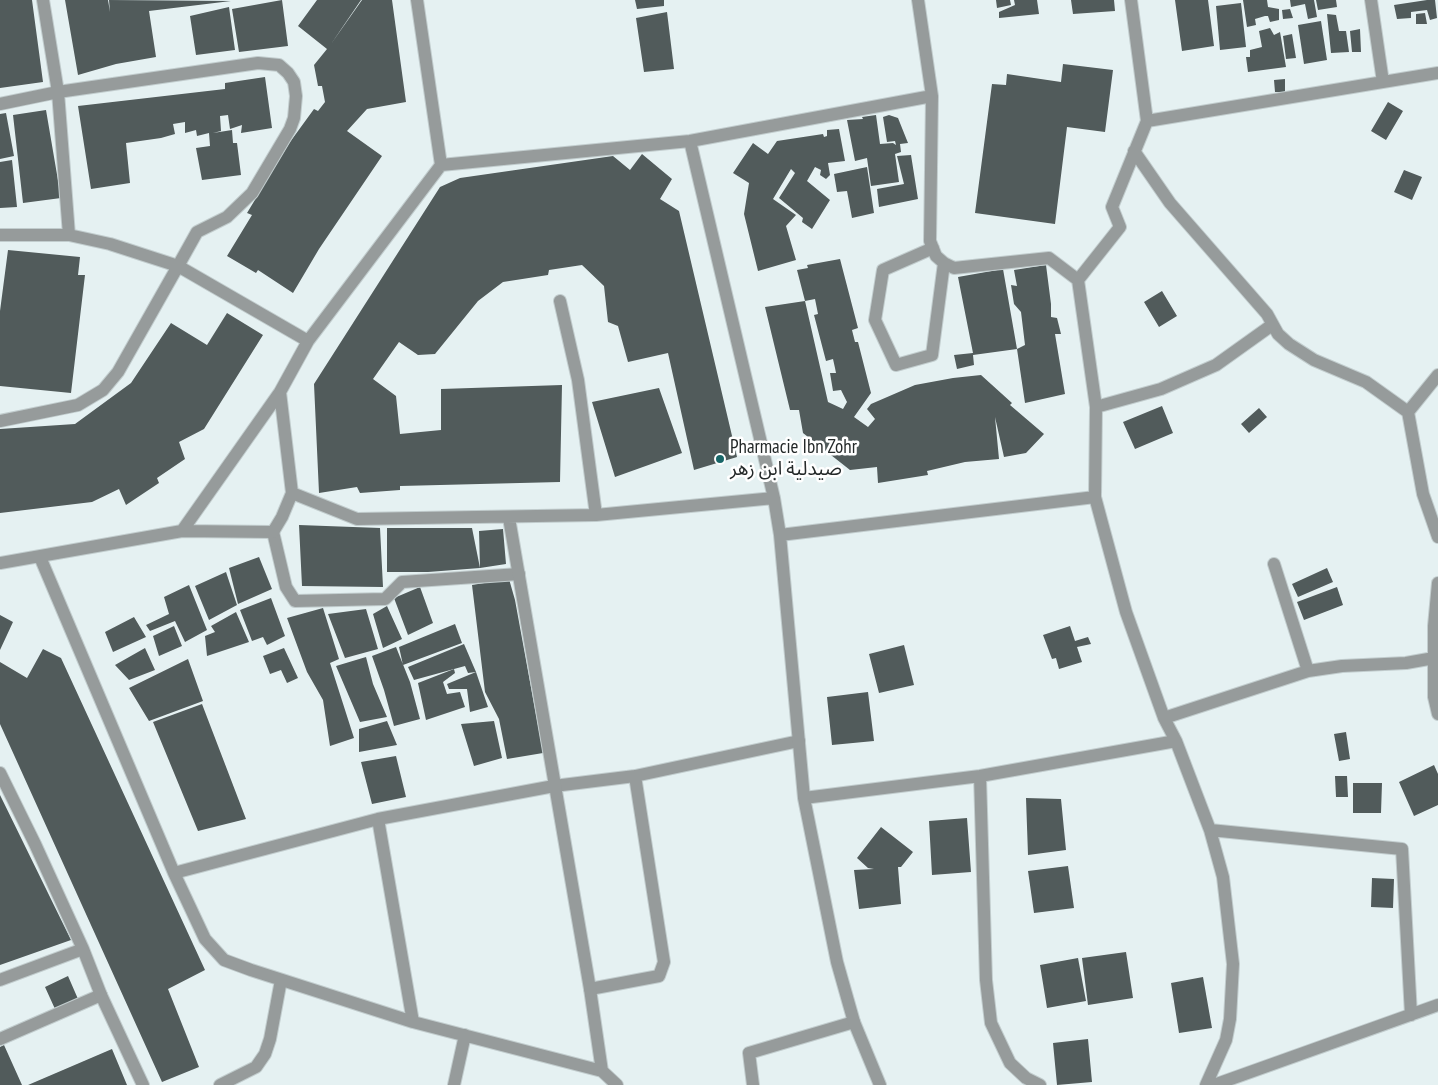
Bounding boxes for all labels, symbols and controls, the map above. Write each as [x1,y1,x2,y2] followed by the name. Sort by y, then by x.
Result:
[730,437,857,481] place label: Pharmacie Ibn Zohr صيدلية ابن زهر
[714,453,726,465] marker: Pharmacie Ibn Zohr صيدلية ابن زهر

